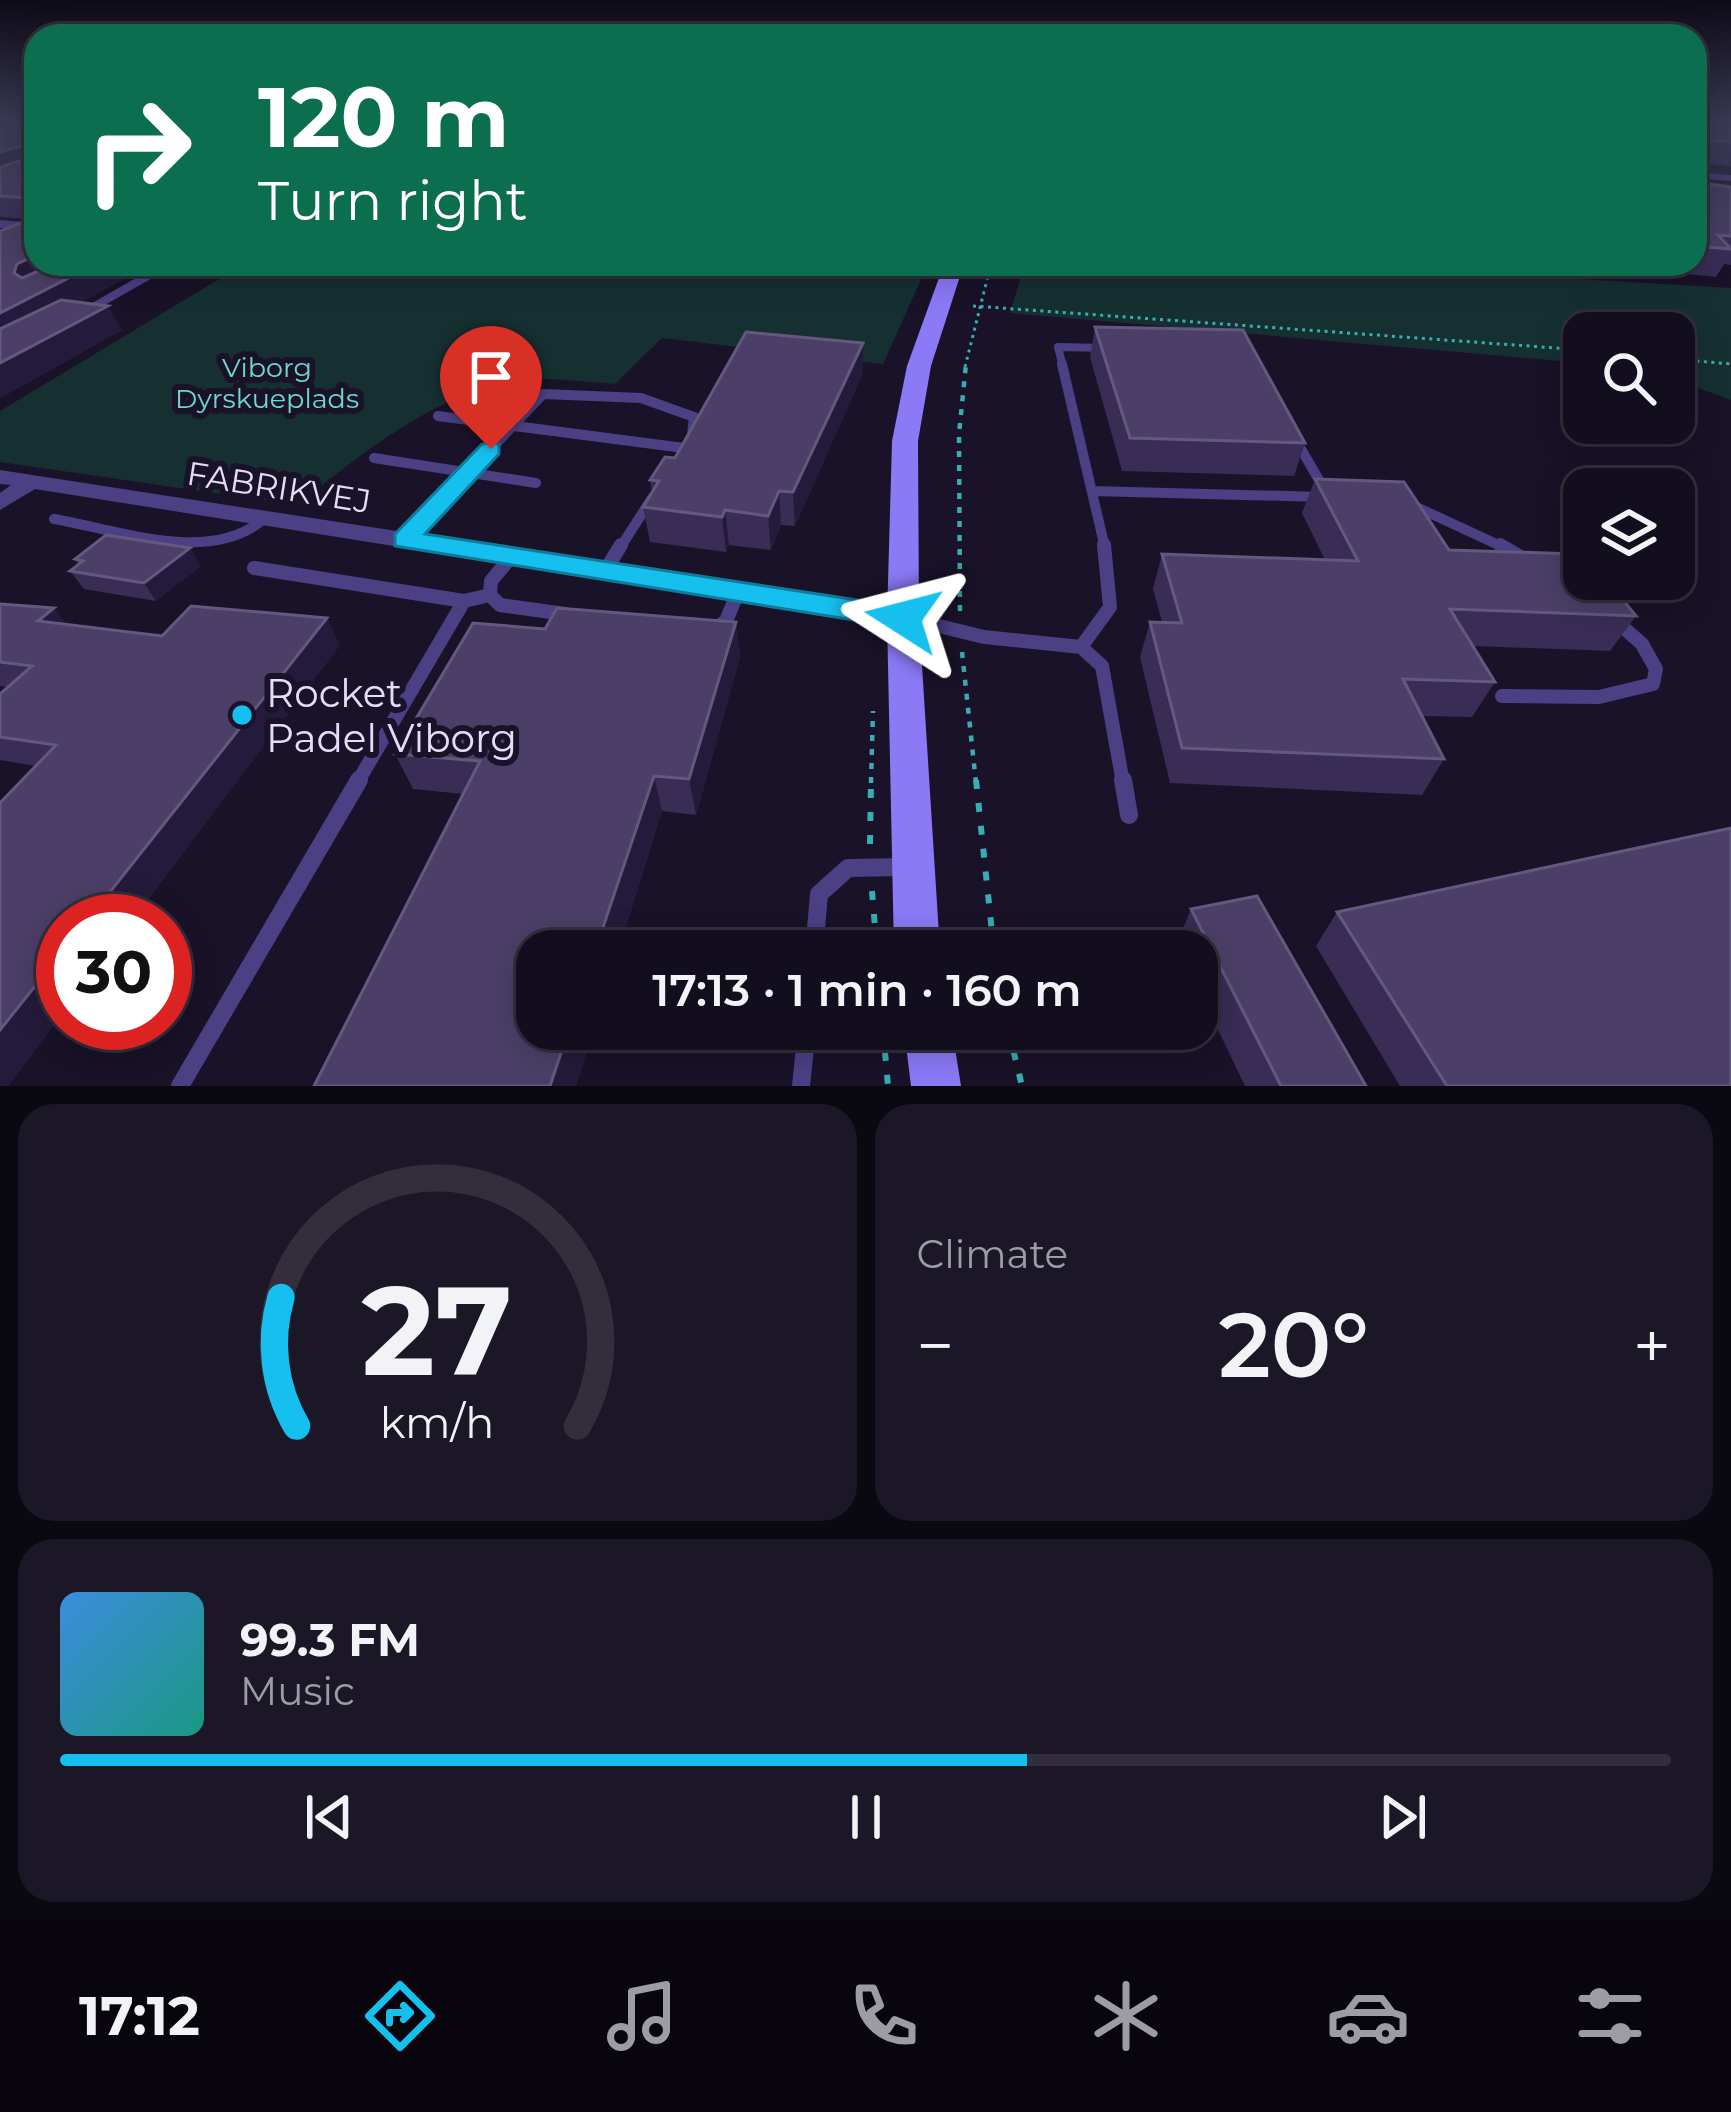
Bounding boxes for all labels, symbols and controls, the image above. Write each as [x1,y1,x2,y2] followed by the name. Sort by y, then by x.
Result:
[258,66,509,168] text: 120 m
[60,72,216,228] icon: right
[258,168,528,234] text: Turn right
[1563,312,1695,600] map controls
[1563,312,1695,444] button: search
[440,326,542,449] pin
[458,344,524,410] icon: arrive
[175,351,359,415] park label: Viborg Dyrskueplads
[184,453,374,521] street label: FABRIKVEJ
[1563,468,1695,600] button: layers
[840,555,966,681] position arrow
[266,669,517,762] place label: Rocket Padel Viborg
[229,702,255,728] marker: Rocket Padel Viborg
[36,894,192,1050] speed limit sign: 30
[652,962,1082,1017] text: 17:13 · 1 min · 160 m
[917,1230,1068,1278] text: Climate
[362,1254,513,1406] text: 27
[1218,1290,1369,1400] text: 20°
[917,1305,954,1386] text: −
[1633,1305,1671,1386] text: +
[380,1395,494,1448] text: km/h
[240,1612,420,1667] text: 99.3 FM
[240,1667,355,1715] text: Music
[296,1784,362,1850] icon: previous
[833,1784,899,1850] icon: pause
[1370,1784,1436,1850] icon: next
[358,1974,442,2058] icon: directions
[600,1974,684,2058] icon: music
[842,1974,926,2058] icon: phone
[1084,1974,1168,2058] icon: climate
[1326,1974,1410,2058] icon: car
[1568,1974,1652,2058] icon: filters
[79,1983,200,2049] text: 17:12

